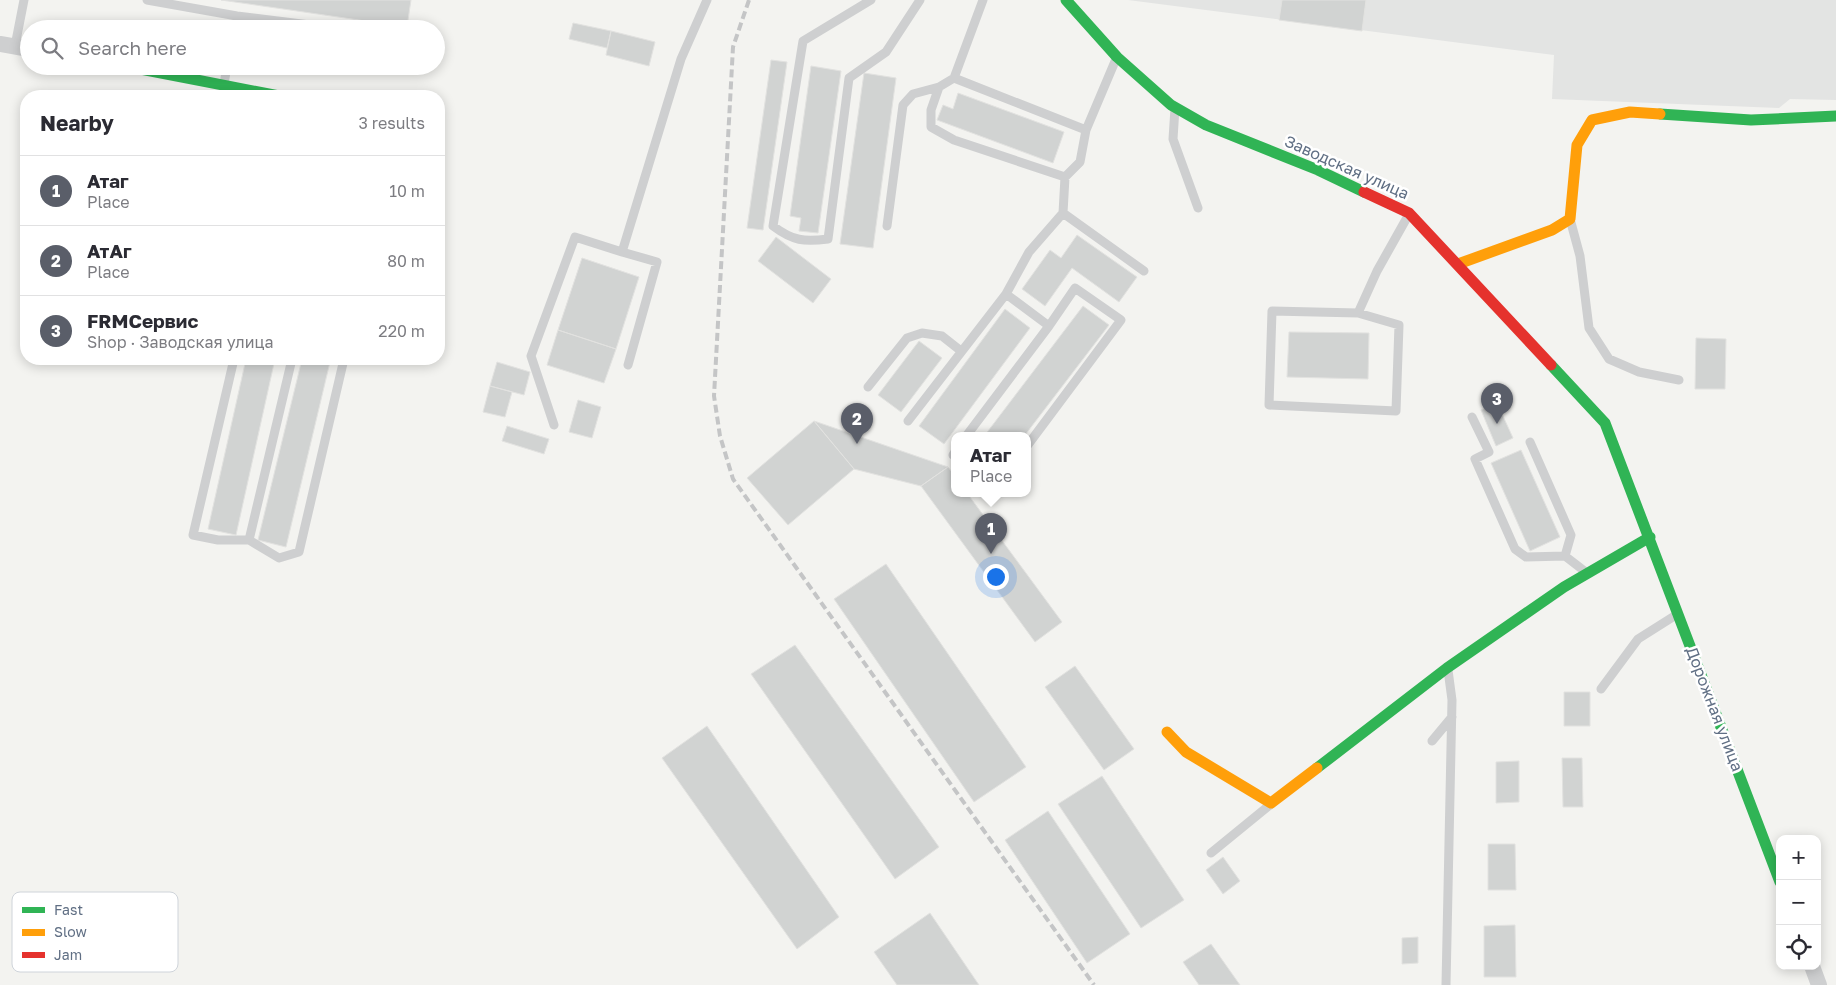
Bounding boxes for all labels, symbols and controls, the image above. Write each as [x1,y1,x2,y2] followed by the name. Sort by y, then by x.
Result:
[20,20,445,75] search box
[38,34,66,62] icon: search
[78,36,187,59] text: Search here
[40,110,114,136] text: Nearby
[358,113,425,133] text: 3 results
[1282,131,1412,203] street label: Заводская улица
[87,169,129,192] text: Атаг
[52,181,60,201] text: 1
[389,181,425,201] text: 10 m
[87,192,130,212] text: Place
[87,239,132,262] text: АтАг
[51,251,61,271] text: 2
[387,251,425,271] text: 80 m
[87,262,130,282] text: Place
[87,309,198,332] text: FRMСервис
[51,321,61,341] text: 3
[378,321,425,341] text: 220 m
[87,332,274,352] text: Shop · Заводская улица
[1481,383,1513,424] pin: 3
[841,403,873,444] pin: 2
[951,432,1031,497] popup
[970,443,1011,466] text: Атаг
[970,466,1012,486] text: Place
[975,513,1007,554] pin: 1
[983,564,1009,590] your location
[1682,644,1748,774] street label: Дорожная улица
[1776,835,1821,970] map controls
[1776,835,1821,880] button: +
[1776,880,1821,925] button: −
[12,892,178,972] legend
[54,901,83,918] text: Fast
[54,923,87,940] text: Slow
[1776,925,1821,970] button: locate
[54,946,82,963] text: Jam

